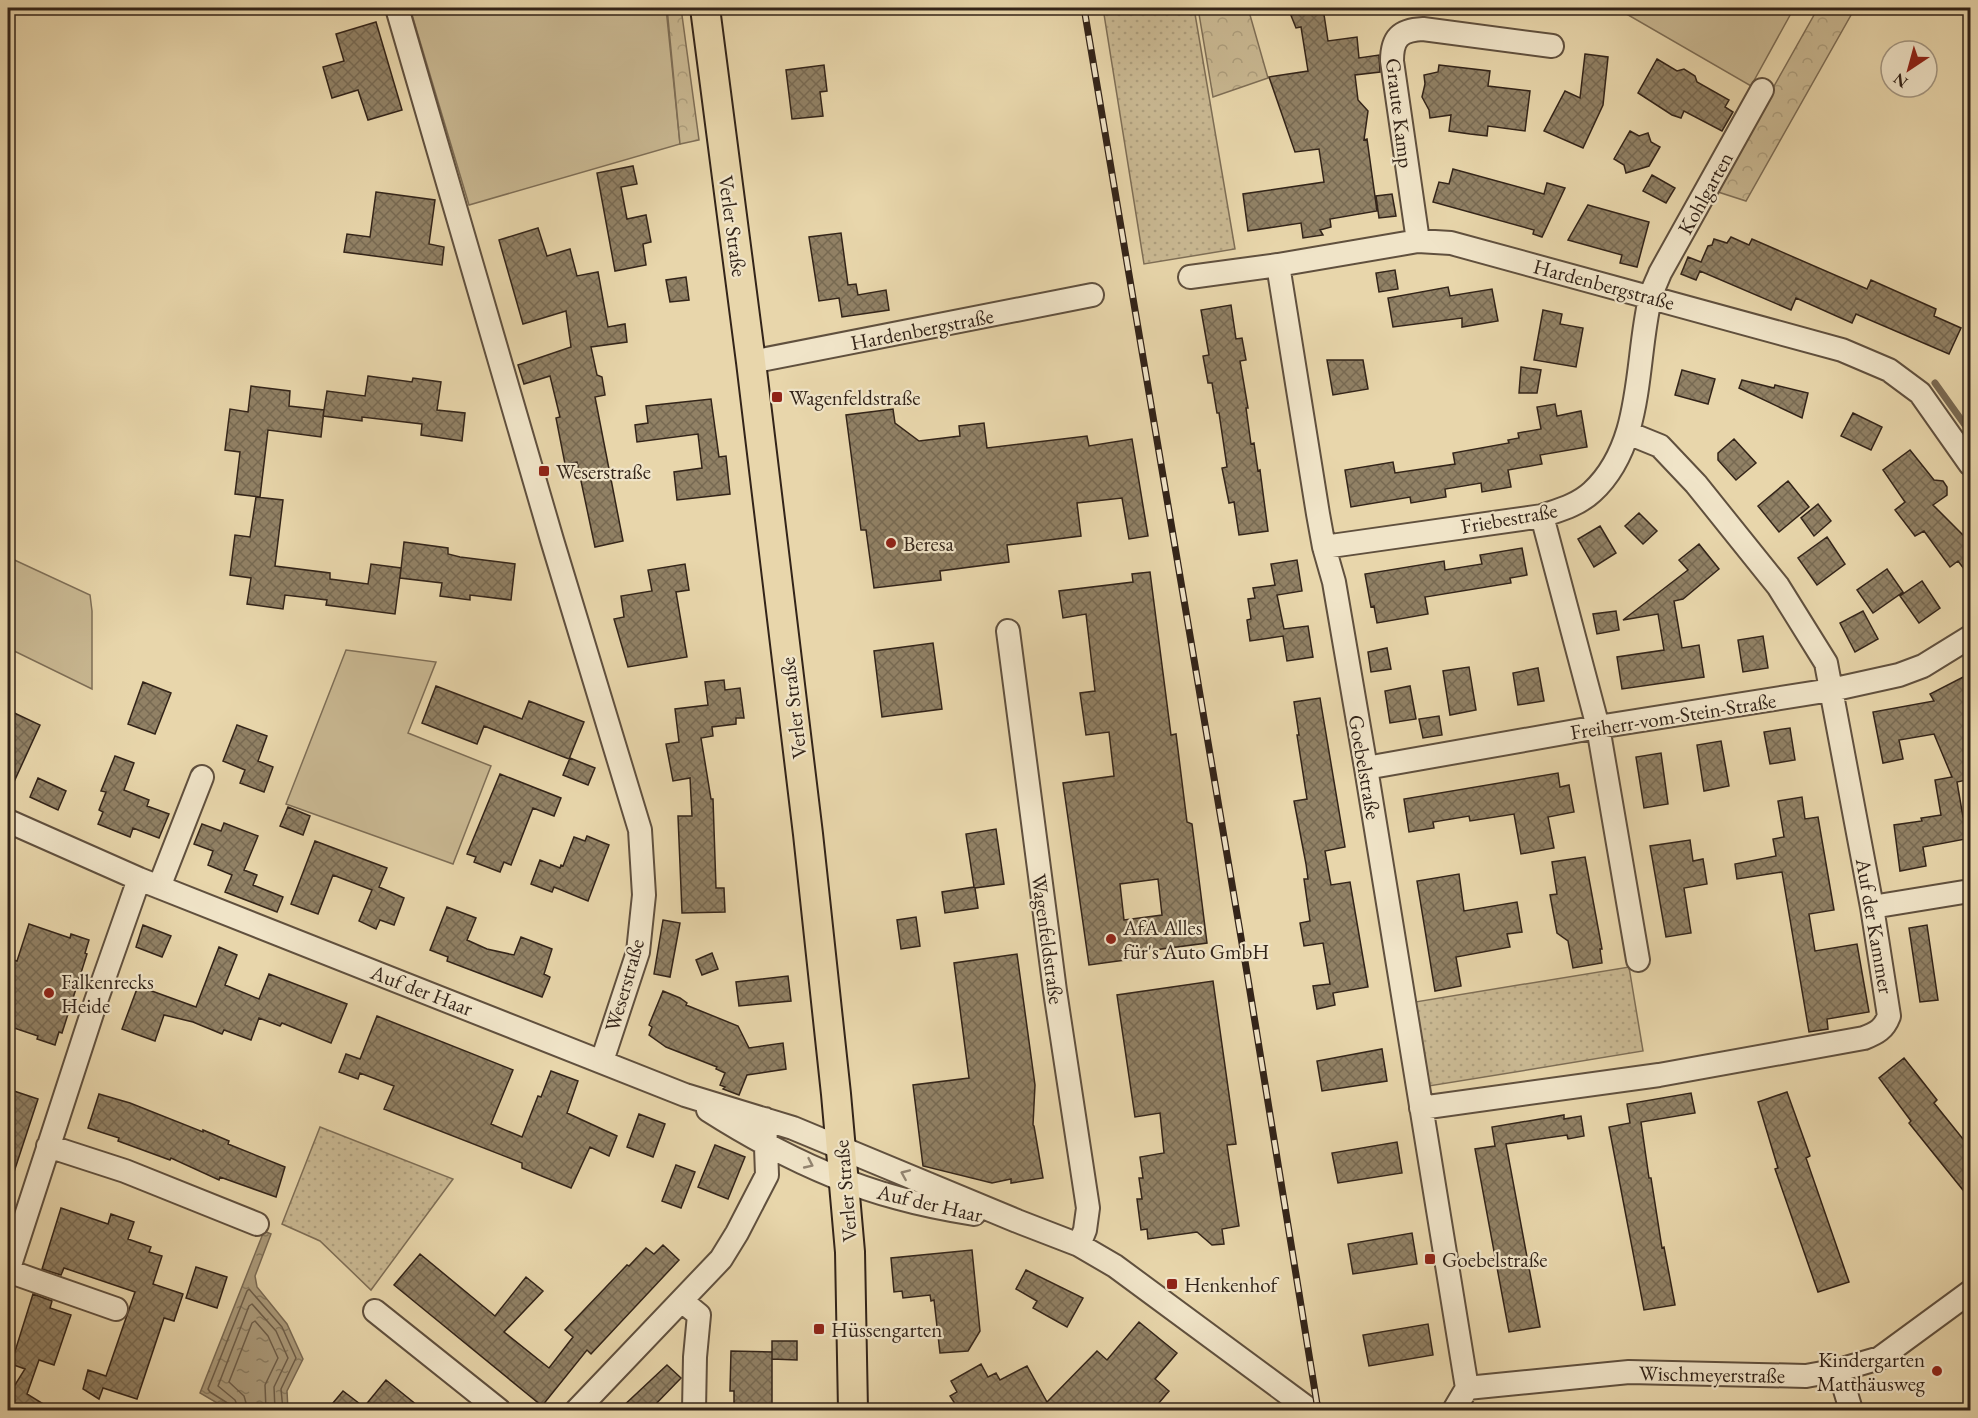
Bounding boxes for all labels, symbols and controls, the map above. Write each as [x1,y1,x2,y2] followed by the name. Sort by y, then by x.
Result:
[1879,39,1939,99] north arrow
[1380,56,1420,170] street label: Graute Kamp
[1889,68,1912,93] text: N
[1671,147,1739,239] street label: Kohlgarten
[713,174,753,278] street label: Verler Straße
[1530,252,1678,316] street label: Hardenbergstraße
[848,302,996,356] street label: Hardenbergstraße
[789,384,920,411] place label: Wagenfeldstraße
[770,390,784,404] marker: Wagenfeldstraße
[556,458,651,485] place label: Weserstraße
[537,464,551,478] marker: Weserstraße
[1459,496,1559,540] street label: Friebestraße
[903,530,955,557] place label: Beresa
[884,536,898,550] marker: Beresa
[773,656,813,760] street label: Verler Straße
[1568,686,1778,746] street label: Freiherr-vom-Stein-Straße
[1343,713,1387,821] street label: Goebelstraße
[1850,855,1900,996] street label: Auf der Kammer
[1025,872,1071,1006] street label: Wagenfeldstraße
[1122,914,1269,965] place label: AfA Alles für's Auto GmbH
[1104,932,1118,946] marker: AfA Alles für's Auto GmbH
[598,936,650,1034] street label: Weserstraße
[366,958,477,1022] street label: Auf der Haar
[61,968,154,1019] place label: Falkenrecks Heide
[42,986,56,1000] marker: Falkenrecks Heide
[827,1139,863,1243] street label: Verler Straße
[803,1157,814,1169] one-way arrow
[900,1170,911,1182] one-way arrow
[874,1178,985,1228] street label: Auf der Haar
[1442,1246,1547,1273] place label: Goebelstraße
[1423,1252,1437,1266] marker: Goebelstraße
[1184,1271,1280,1298] place label: Henkenhof
[1165,1277,1179,1291] marker: Henkenhof
[831,1316,942,1343] place label: Hüssengarten
[812,1322,826,1336] marker: Hüssengarten
[1817,1346,1926,1397] place label: Kindergarten Matthäusweg
[1639,1359,1785,1389] street label: Wischmeyerstraße
[1930,1364,1944,1378] marker: Kindergarten Matthäusweg

